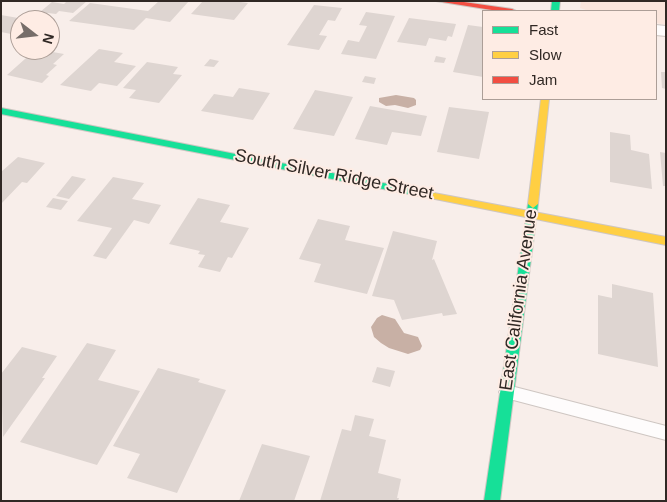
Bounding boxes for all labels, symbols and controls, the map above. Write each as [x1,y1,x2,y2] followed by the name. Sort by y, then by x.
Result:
[10,10,60,60] north arrow
[482,10,657,100] legend
[529,21,558,38] text: Fast
[39,32,58,46] text: N
[529,46,562,63] text: Slow
[529,71,557,88] text: Jam
[233,145,435,205] street label: South Silver Ridge Street
[496,208,542,392] street label: East California Avenue

